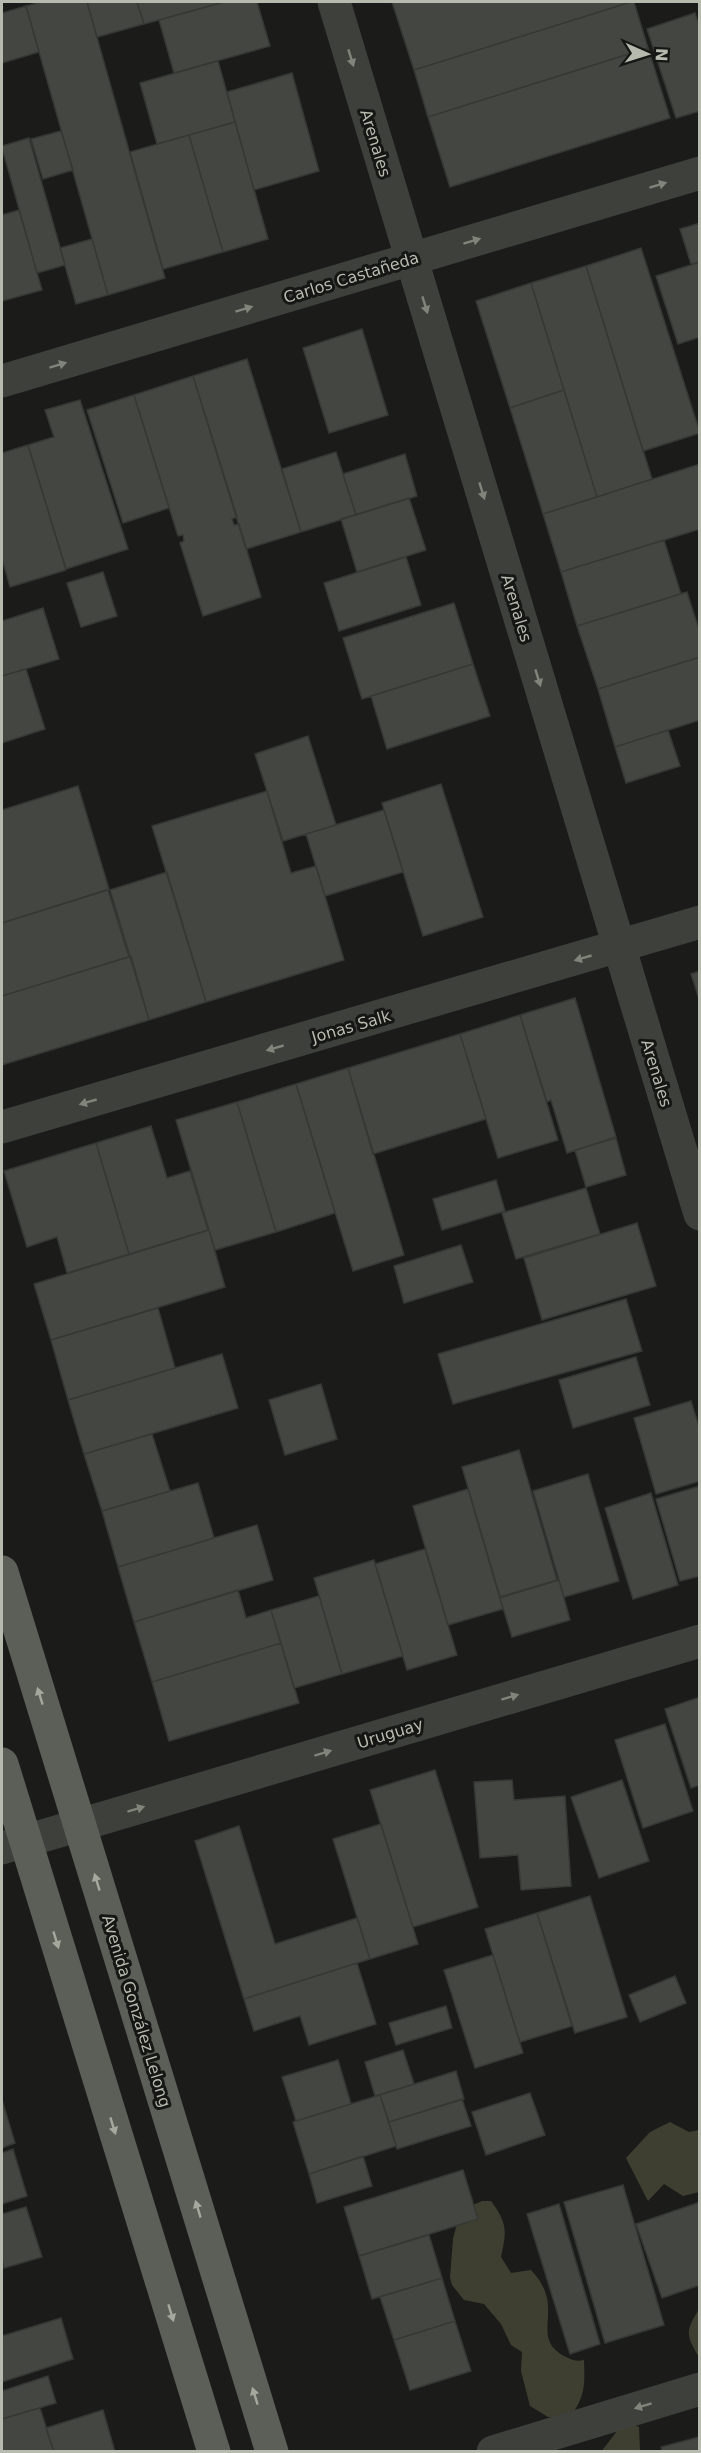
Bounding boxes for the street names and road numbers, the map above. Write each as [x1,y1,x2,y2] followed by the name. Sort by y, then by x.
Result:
[356,107,395,179] street label: Arenales
[281,248,421,307] street label: Carlos Castañeda
[497,572,536,644] street label: Arenales
[308,1006,394,1047] street label: Jonas Salk
[637,1037,676,1109] street label: Arenales
[355,1714,425,1753] street label: Uruguay
[98,1913,175,2110] street label: Avenida González Lelong

